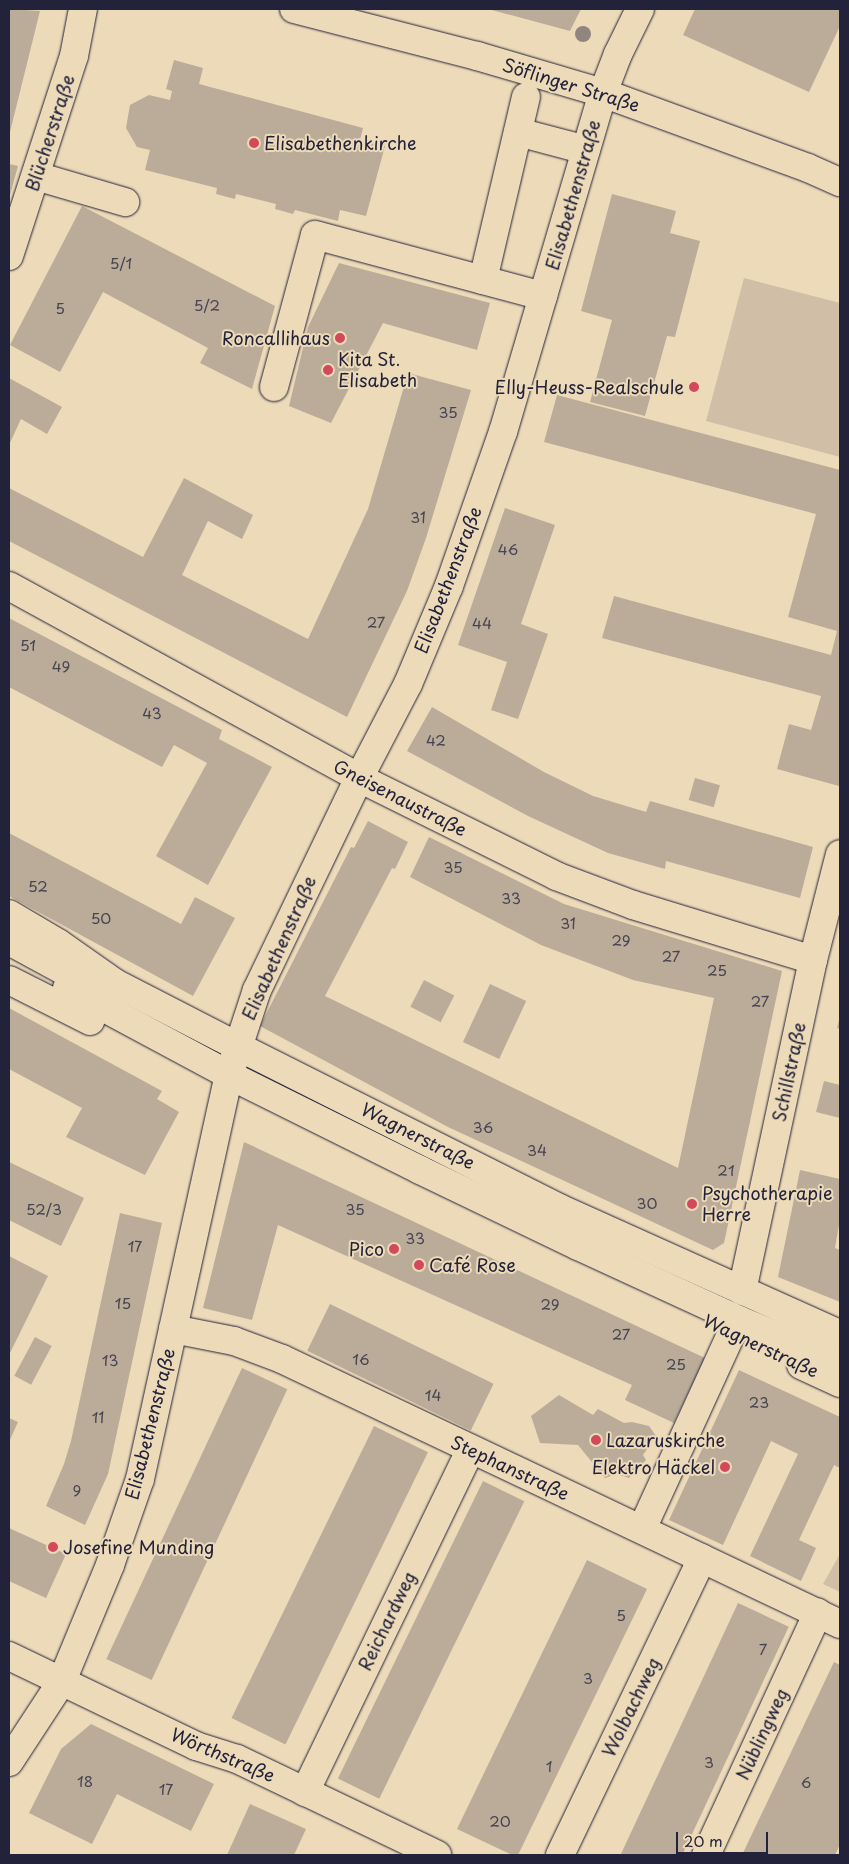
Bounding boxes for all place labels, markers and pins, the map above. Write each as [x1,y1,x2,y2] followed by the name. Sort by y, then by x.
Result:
[264,132,416,154] place label: Elisabethenkirche
[248,137,260,149] marker: Elisabethenkirche
[222,327,330,349] place label: Roncallihaus
[334,332,346,344] marker: Roncallihaus
[338,349,417,392] place label: Kita St. Elisabeth
[322,364,334,376] marker: Kita St. Elisabeth
[495,376,684,398] place label: Elly-Heuss-Realschule
[688,381,700,393] marker: Elly-Heuss-Realschule
[702,1183,833,1226] place label: Psychotherapie Herre
[686,1198,698,1210] marker: Psychotherapie Herre
[349,1238,384,1260] place label: Pico
[388,1243,400,1255] marker: Pico
[429,1254,515,1276] place label: Café Rose
[413,1259,425,1271] marker: Café Rose
[606,1429,725,1451] place label: Lazaruskirche
[590,1434,602,1446] marker: Lazaruskirche
[590,1456,715,1478] place label: Elektro Häckel
[719,1461,731,1473] marker: Elektro Häckel
[63,1536,215,1558] place label: Josefine Munding
[47,1541,59,1553] marker: Josefine Munding

